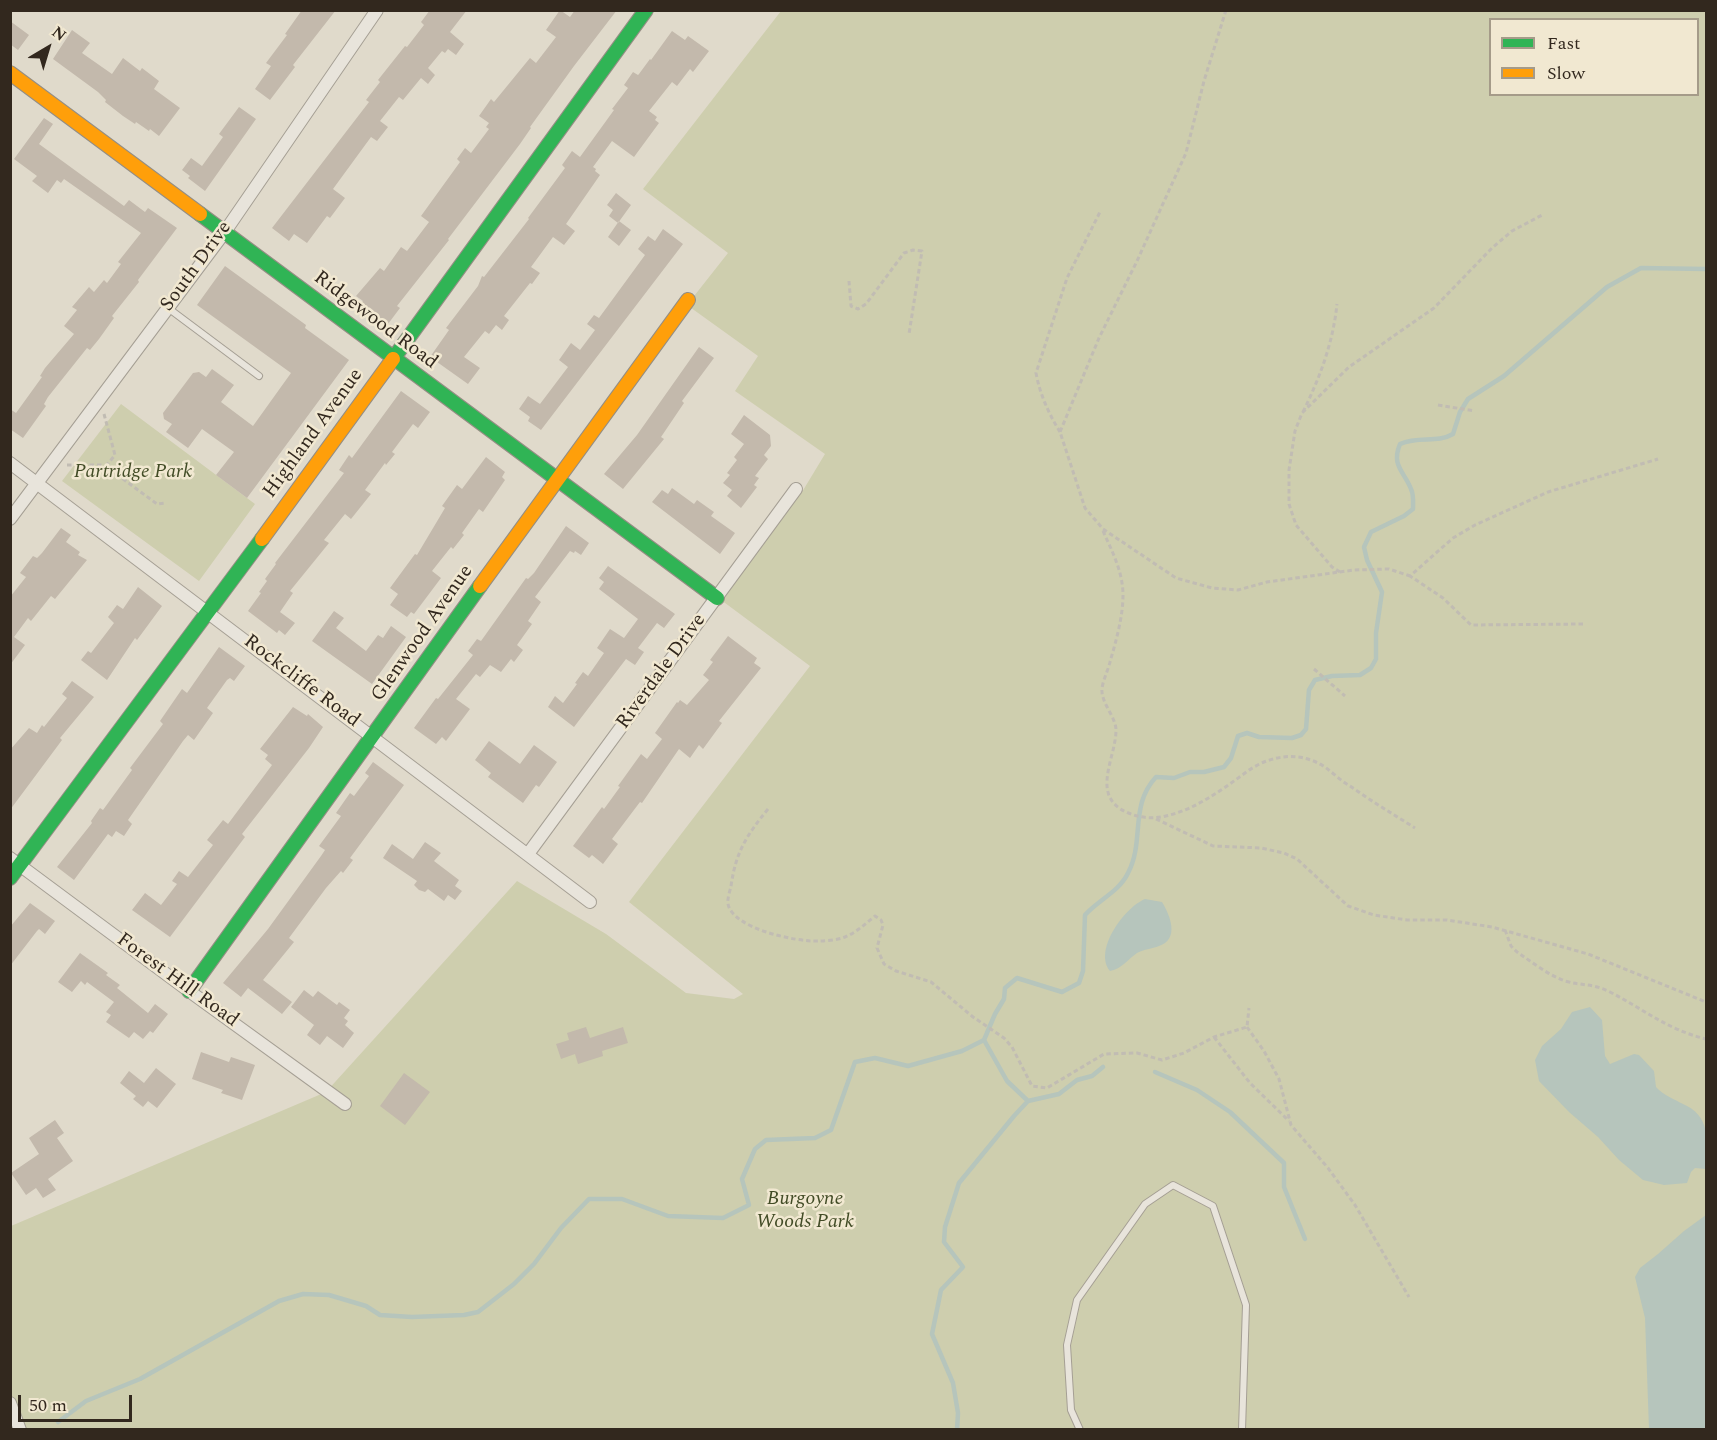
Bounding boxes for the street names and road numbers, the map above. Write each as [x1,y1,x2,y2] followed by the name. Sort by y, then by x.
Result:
[156,217,238,317] street label: South Drive
[308,267,442,375] street label: Ridgewood Road
[259,365,369,503] street label: Highland Avenue
[367,561,479,707] street label: Glenwood Avenue
[612,609,712,735] street label: Riverdale Drive
[238,630,364,734] street label: Rockcliffe Road
[111,929,243,1033] street label: Forest Hill Road

